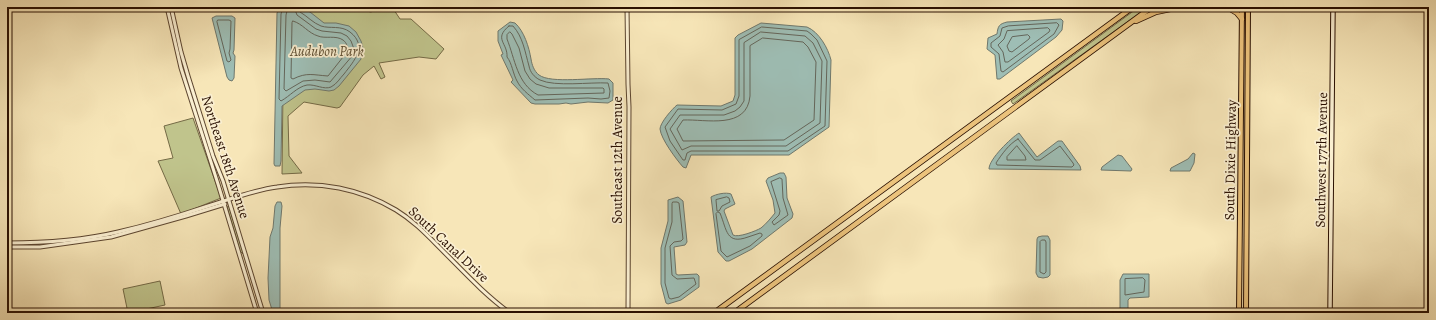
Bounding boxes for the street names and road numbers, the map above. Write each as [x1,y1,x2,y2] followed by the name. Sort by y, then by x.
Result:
[1311,92,1332,228] street label: Southwest 177th Avenue
[197,93,254,221] street label: Northeast 18th Avenue
[608,96,627,224] street label: Southeast 12th Avenue
[1220,99,1241,221] street label: South Dixie Highway
[404,202,493,287] street label: South Canal Drive

